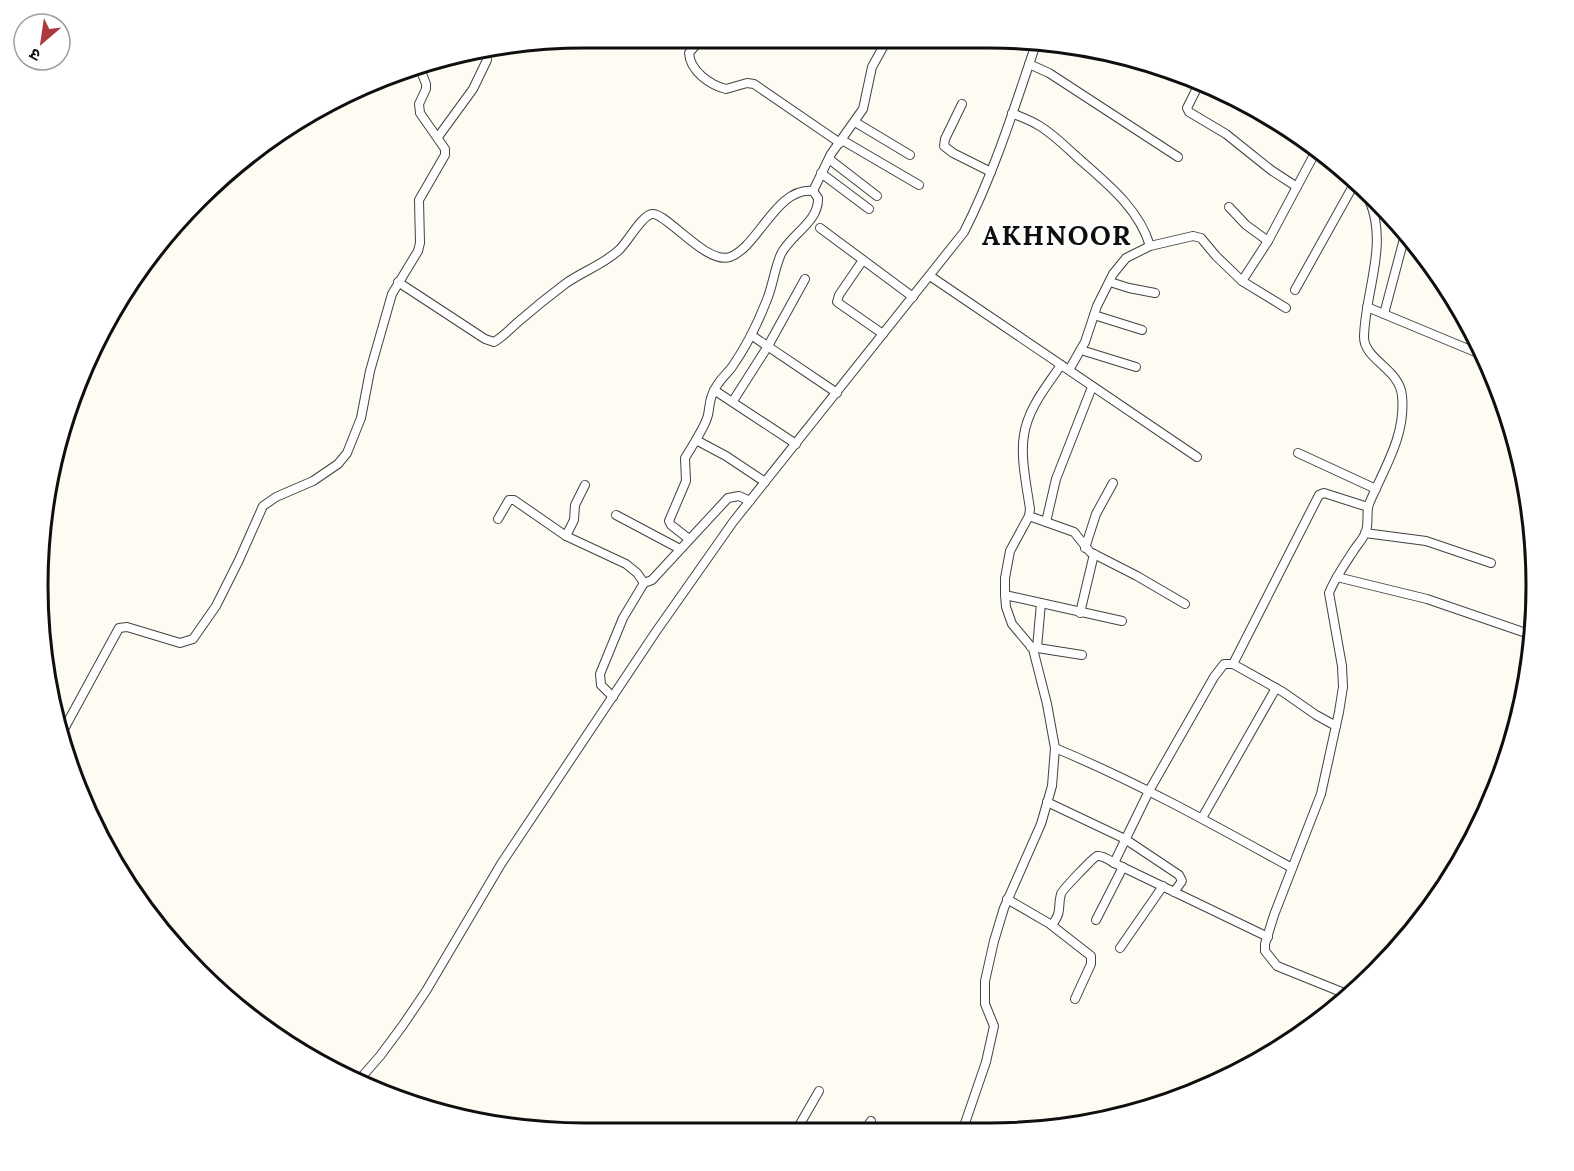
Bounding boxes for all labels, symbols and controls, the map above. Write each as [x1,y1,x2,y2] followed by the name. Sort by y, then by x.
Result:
[12,12,72,72] north arrow
[25,44,44,66] text: उ
[982,218,1132,252] district label: AKHNOOR

